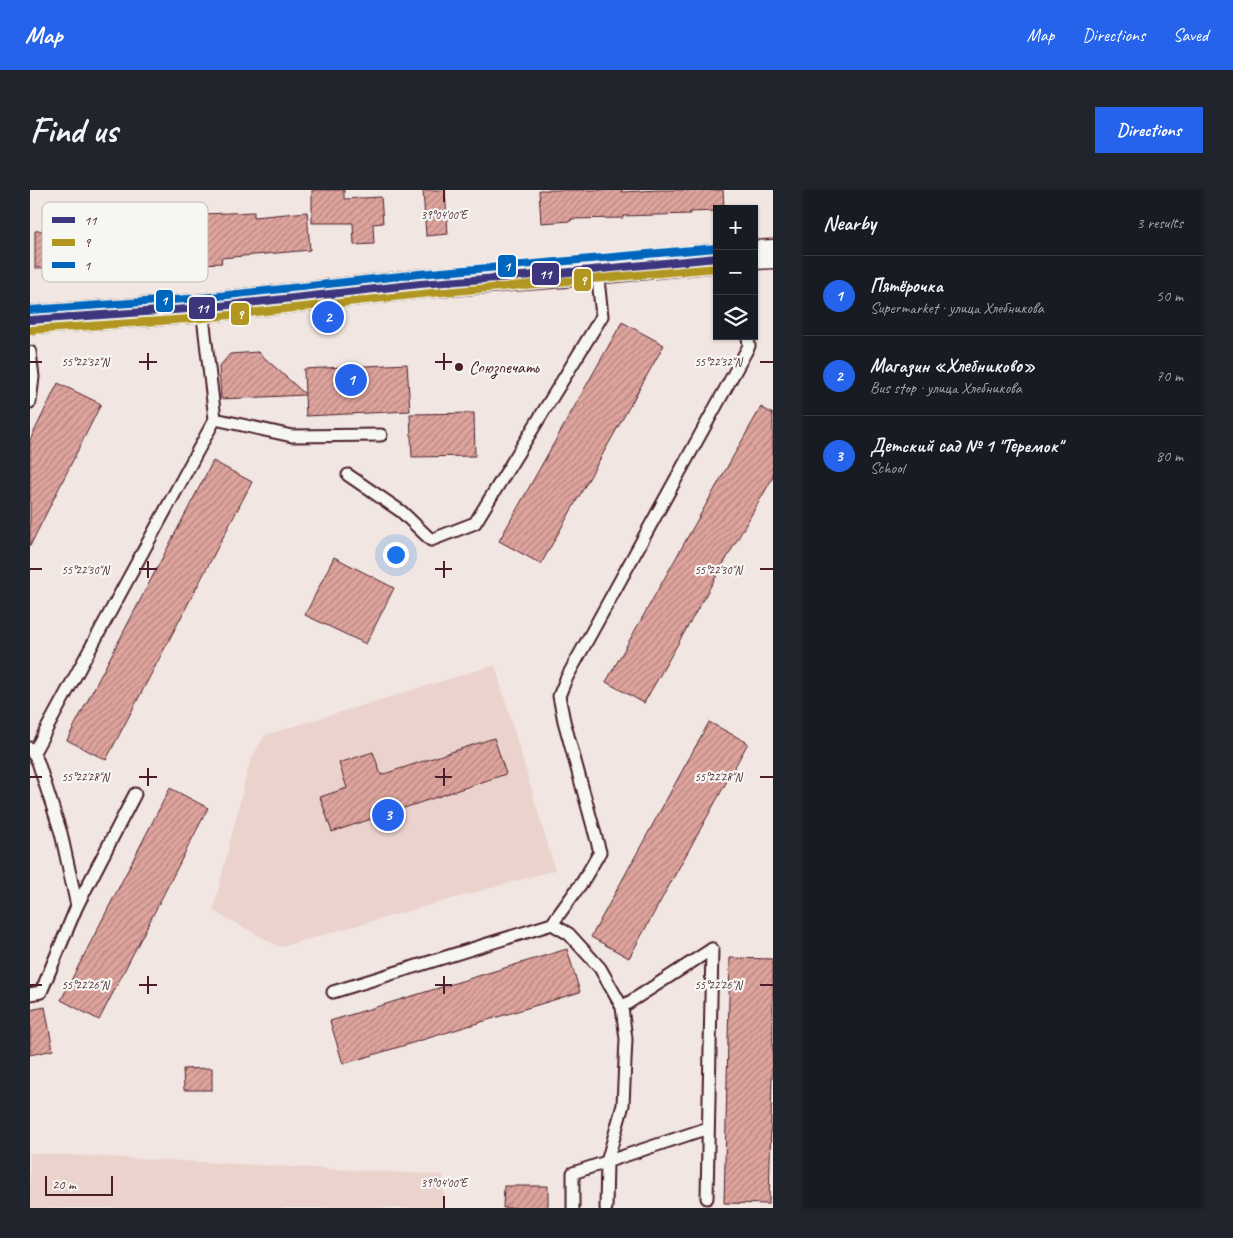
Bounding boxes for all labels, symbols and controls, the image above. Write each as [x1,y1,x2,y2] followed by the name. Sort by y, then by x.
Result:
[25,20,62,50] text: Map
[1027,24,1054,46] text: Map
[1082,24,1145,46] text: Directions
[1173,24,1208,46] text: Saved
[1095,107,1203,153] button: Directions
[30,108,117,153] text: Find us
[42,202,208,282] legend
[713,205,758,340] map controls
[713,205,758,250] button: +
[421,207,469,223] text: 39°04'00"E
[823,210,876,236] text: Nearby
[84,212,97,229] text: 11
[1136,213,1183,233] text: 3 results
[84,234,92,251] text: 9
[713,250,758,295] button: −
[497,254,517,278] line badge: 1
[84,257,91,274] text: 1
[504,258,512,275] text: 1
[531,262,560,286] line badge: 11
[539,266,553,283] text: 11
[573,268,592,292] line badge: 9
[580,272,588,289] text: 9
[870,274,943,298] text: Пятёрочка
[835,286,843,306] text: 1
[1156,286,1183,306] text: 50 m
[155,289,174,313] line badge: 1
[161,292,169,309] text: 1
[713,295,758,340] button: layers
[188,296,216,320] line badge: 11
[312,298,344,336] pin: 2
[870,298,1044,318] text: Supermarket · улица Хлебникова
[196,300,210,317] text: 11
[230,302,250,326] line badge: 9
[237,306,245,323] text: 9
[61,354,110,370] text: 55°22'32"N
[694,354,743,370] text: 55°22'32"N
[870,354,1035,378] text: Магазин «Хлебниково»
[469,356,540,379] place label: Союзпечать
[335,361,367,399] pin: 1
[453,361,465,373] marker: Союзпечать
[835,366,843,386] text: 2
[1156,366,1183,386] text: 70 m
[870,378,1022,398] text: Bus stop · улица Хлебникова
[870,434,1062,458] text: Детский сад № 1 "Теремок"
[835,446,843,466] text: 3
[1156,446,1183,466] text: 80 m
[870,458,904,478] text: School
[383,542,409,568] your location
[61,562,110,578] text: 55°22'30"N
[694,562,743,578] text: 55°22'30"N
[61,769,110,785] text: 55°22'28"N
[694,769,743,785] text: 55°22'28"N
[372,796,404,834] pin: 3
[61,977,110,993] text: 55°22'26"N
[694,977,743,993] text: 55°22'26"N
[45,1173,112,1196] scale bar
[421,1175,469,1191] text: 39°04'00"E
[52,1176,76,1193] text: 20 m

